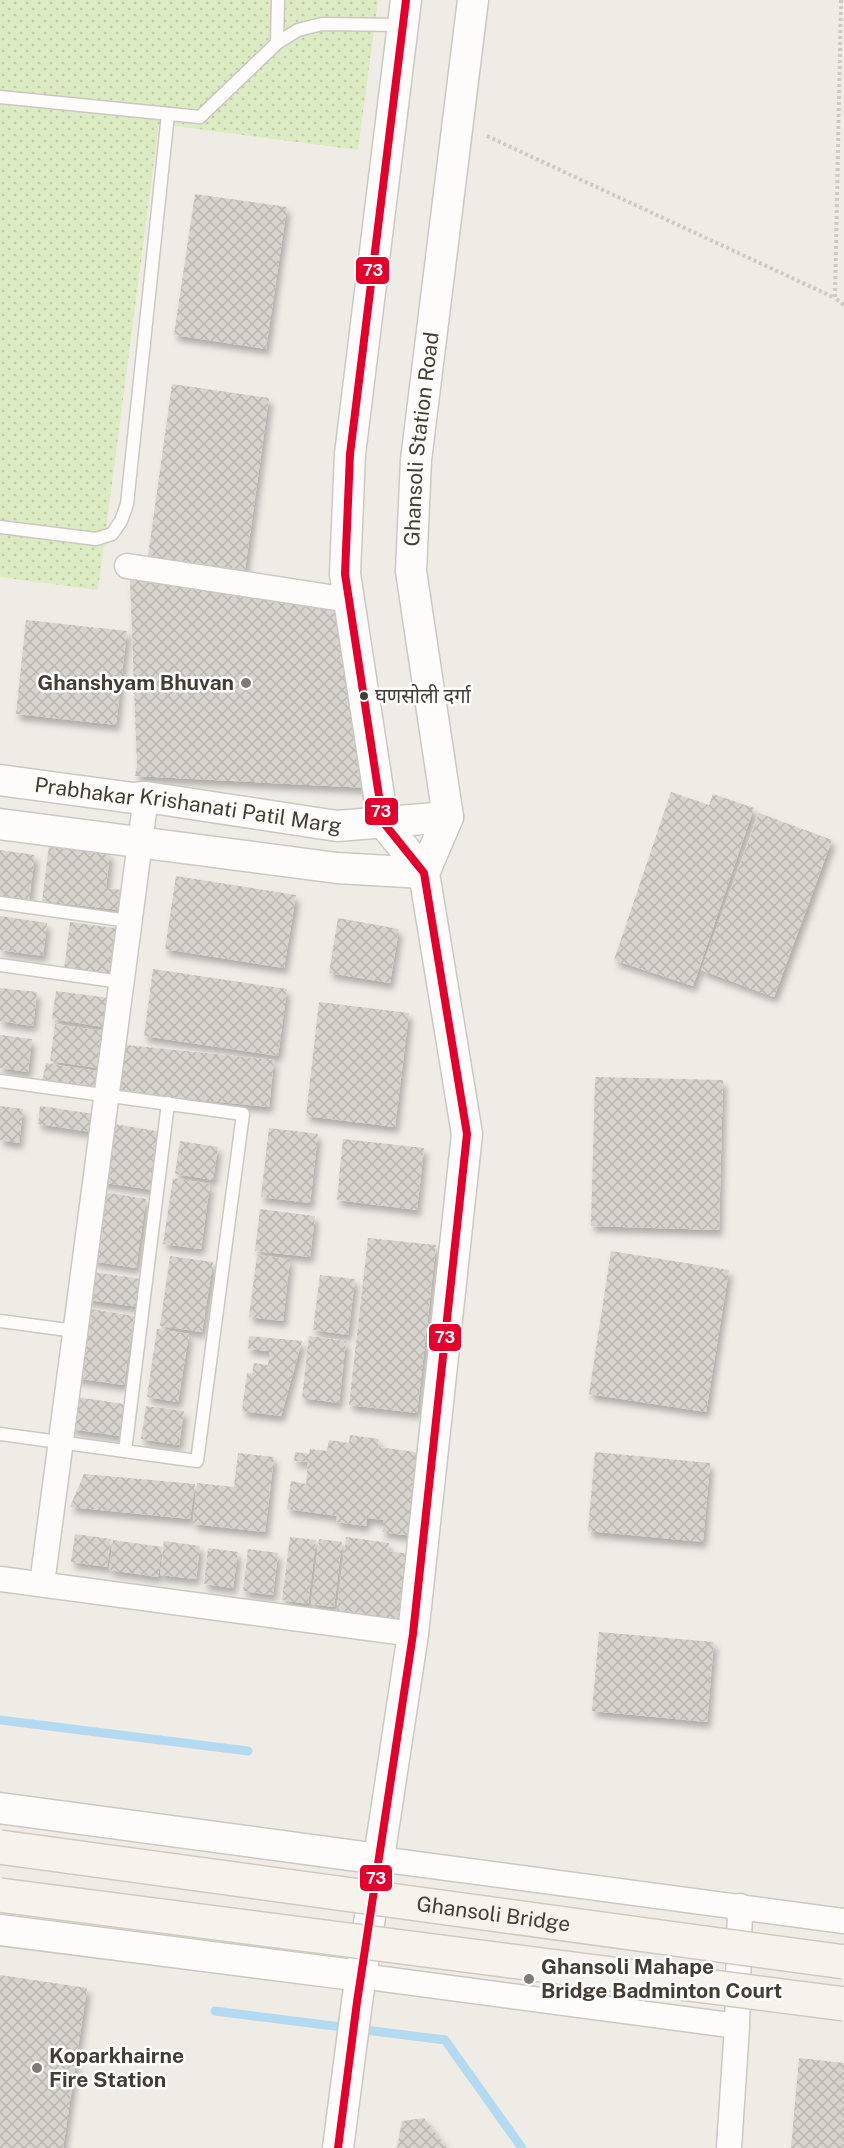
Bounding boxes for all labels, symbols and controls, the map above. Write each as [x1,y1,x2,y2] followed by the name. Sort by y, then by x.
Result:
[355,256,390,285] line badge: 73
[363,261,383,280] text: 73
[399,330,444,547] street label: Ghansoli Station Road
[37,670,234,695] place label: Ghanshyam Bhuvan
[239,676,253,690] marker: Ghanshyam Bhuvan
[375,684,472,708] place label: घणसोली दर्गा
[358,690,370,702] marker: घणसोली दर्गा
[33,772,343,839] street label: Prabhakar Krishanati Patil Marg
[364,797,399,826] line badge: 73
[371,802,391,821] text: 73
[428,1323,462,1352] line badge: 73
[435,1328,455,1347] text: 73
[359,1864,393,1892] line badge: 73
[366,1869,386,1888] text: 73
[415,1891,572,1937] street label: Ghansoli Bridge
[541,1954,782,2003] place label: Ghansoli Mahape Bridge Badminton Court
[522,1972,536,1986] marker: Ghansoli Mahape Bridge Badminton Court
[49,2043,184,2092] place label: Koparkhairne Fire Station
[30,2061,44,2075] marker: Koparkhairne Fire Station

